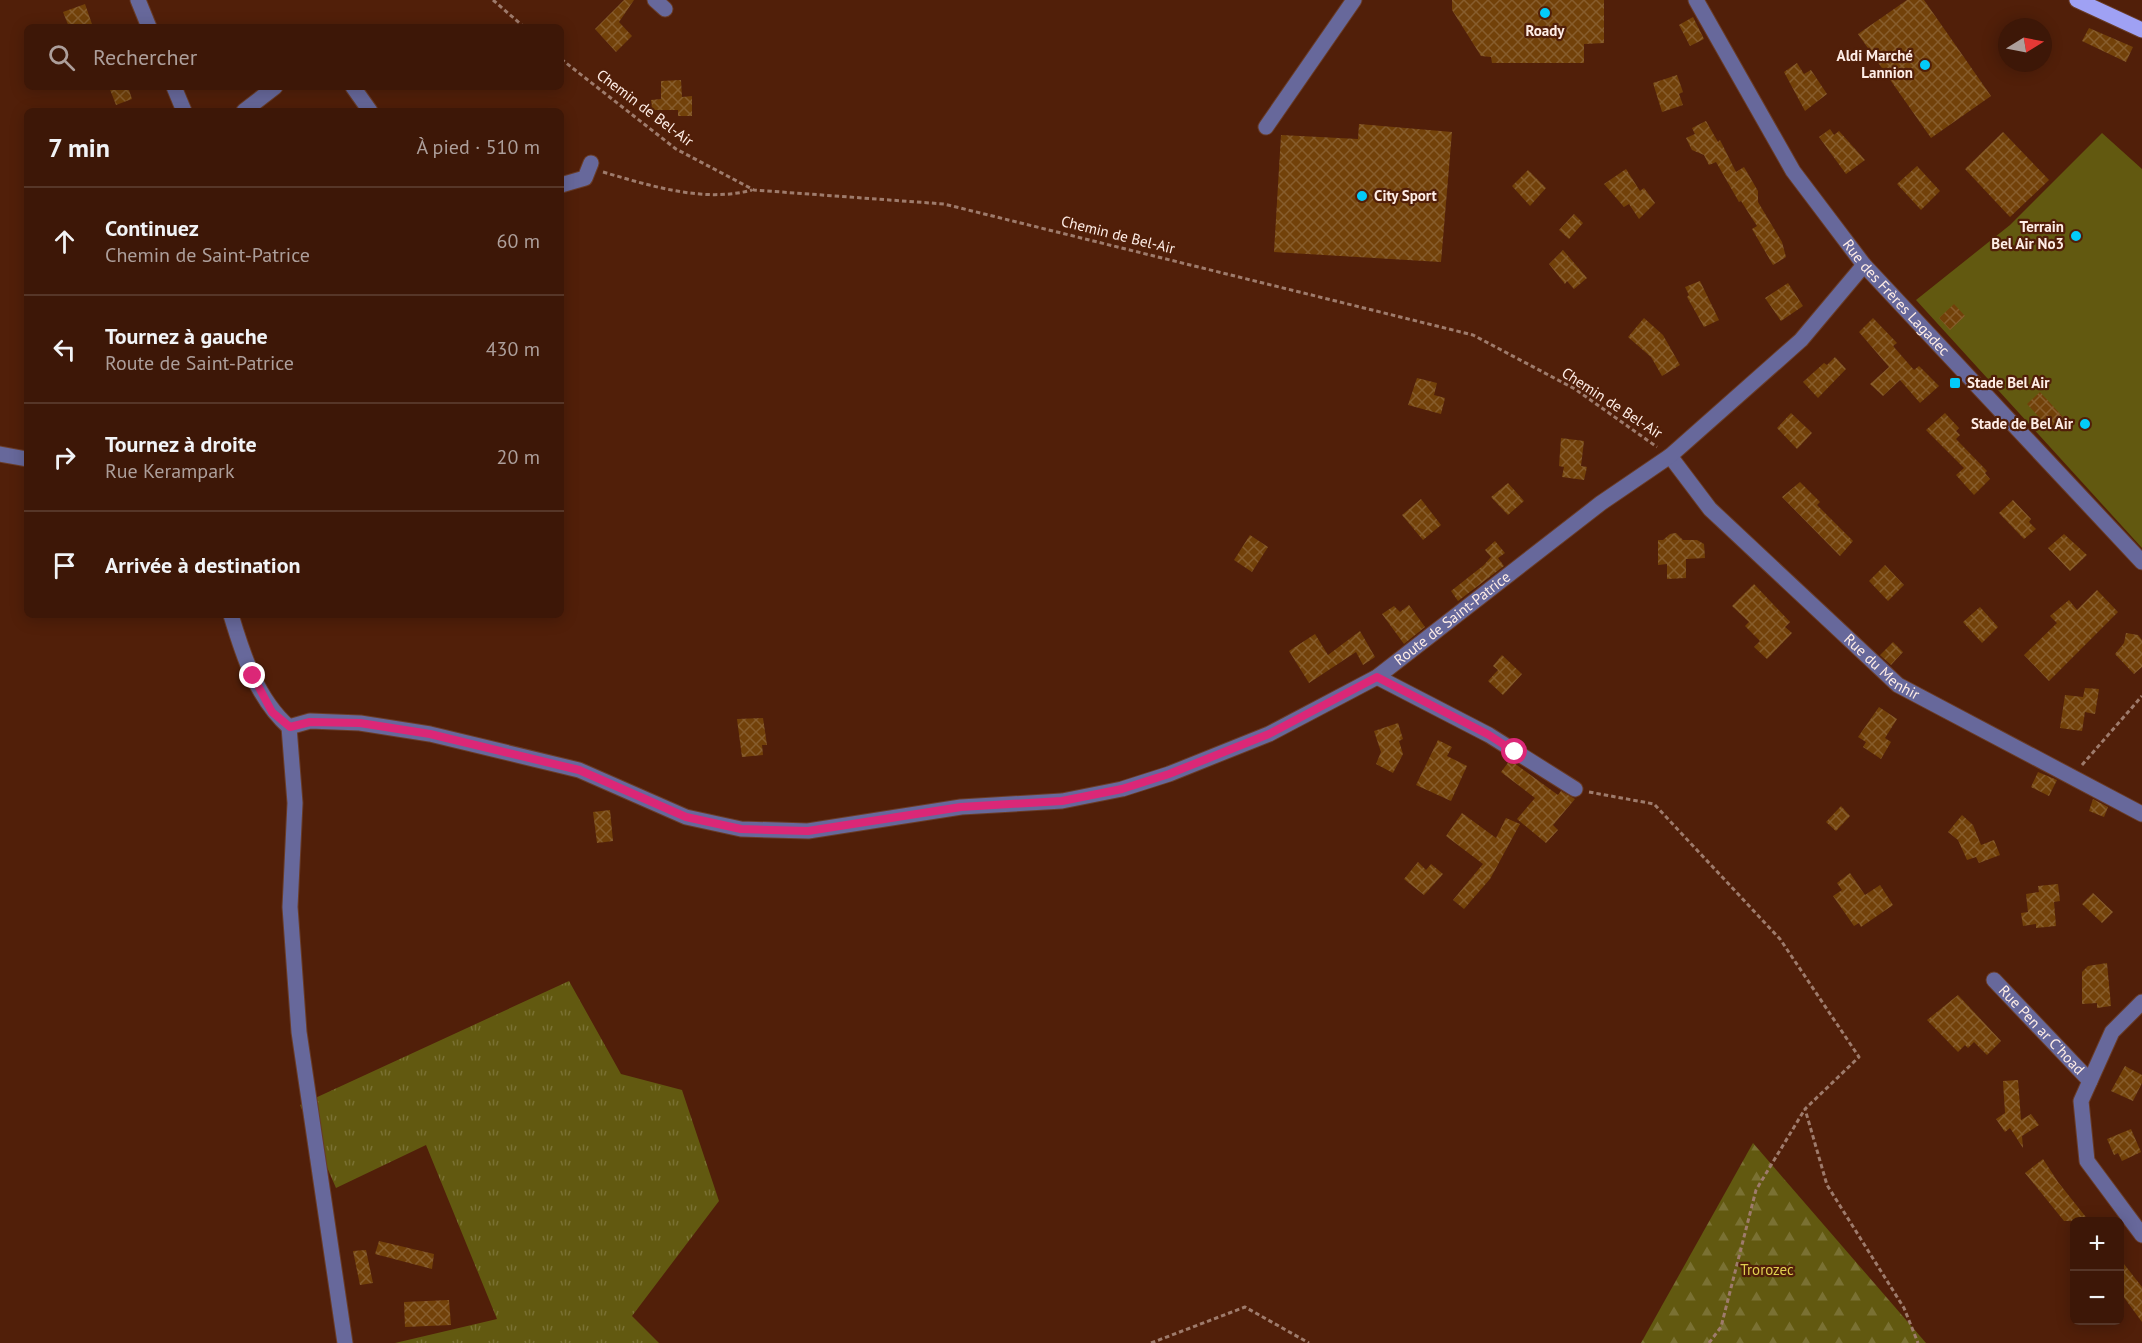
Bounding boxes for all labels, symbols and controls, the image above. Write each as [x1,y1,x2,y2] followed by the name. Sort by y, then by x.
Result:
[1538,6,1552,20] marker: Roady
[1998,18,2052,72] north arrow
[1525,21,1565,40] place label: Roady
[24,24,564,90] search box
[45,41,78,74] icon: search
[93,43,197,71] text: Rechercher
[1837,46,1913,82] place label: Aldi Marché Lannion
[1918,58,1932,72] marker: Aldi Marché Lannion
[593,65,698,150] street label: Chemin de Bel-Air
[48,131,110,164] text: 7 min
[416,134,540,160] text: À pied · 510 m
[1374,186,1438,205] place label: City Sport
[1355,189,1369,203] marker: City Sport
[1059,211,1177,258] street label: Chemin de Bel-Air
[105,214,199,242] text: Continuez
[1991,217,2064,253] place label: Terrain Bel Air No3
[48,225,81,258] icon: ahead
[497,228,540,254] text: 60 m
[2069,229,2083,243] marker: Terrain Bel Air No3
[1839,235,1954,360] street label: Rue des Frères Lagadec
[105,242,310,268] text: Chemin de Saint-Patrice
[105,322,268,350] text: Tournez à gauche
[48,333,81,366] icon: left
[486,336,540,362] text: 430 m
[105,350,294,376] text: Route de Saint-Patrice
[1558,363,1666,442] street label: Chemin de Bel-Air
[1967,373,2050,392] place label: Stade Bel Air
[1948,376,1962,390] marker: Stade Bel Air
[1971,414,2074,433] place label: Stade de Bel Air
[2078,417,2092,431] marker: Stade de Bel Air
[105,430,257,458] text: Tournez à droite
[48,441,81,474] icon: right
[497,444,540,470] text: 20 m
[105,458,234,484] text: Rue Kerampark
[48,549,81,582] icon: arrive
[105,551,301,579] text: Arrivée à destination
[1390,567,1514,669] street label: Route de Saint-Patrice
[1840,629,1923,704] street label: Rue du Menhir
[239,662,265,688] route end
[1501,738,1527,764] route start
[1995,981,2089,1078] street label: Rue Pen ar C'hoad
[2070,1217,2124,1325] map controls
[2070,1217,2124,1271] button: +
[1740,1260,1794,1279] park label: Trorozec
[2070,1271,2124,1325] button: −

